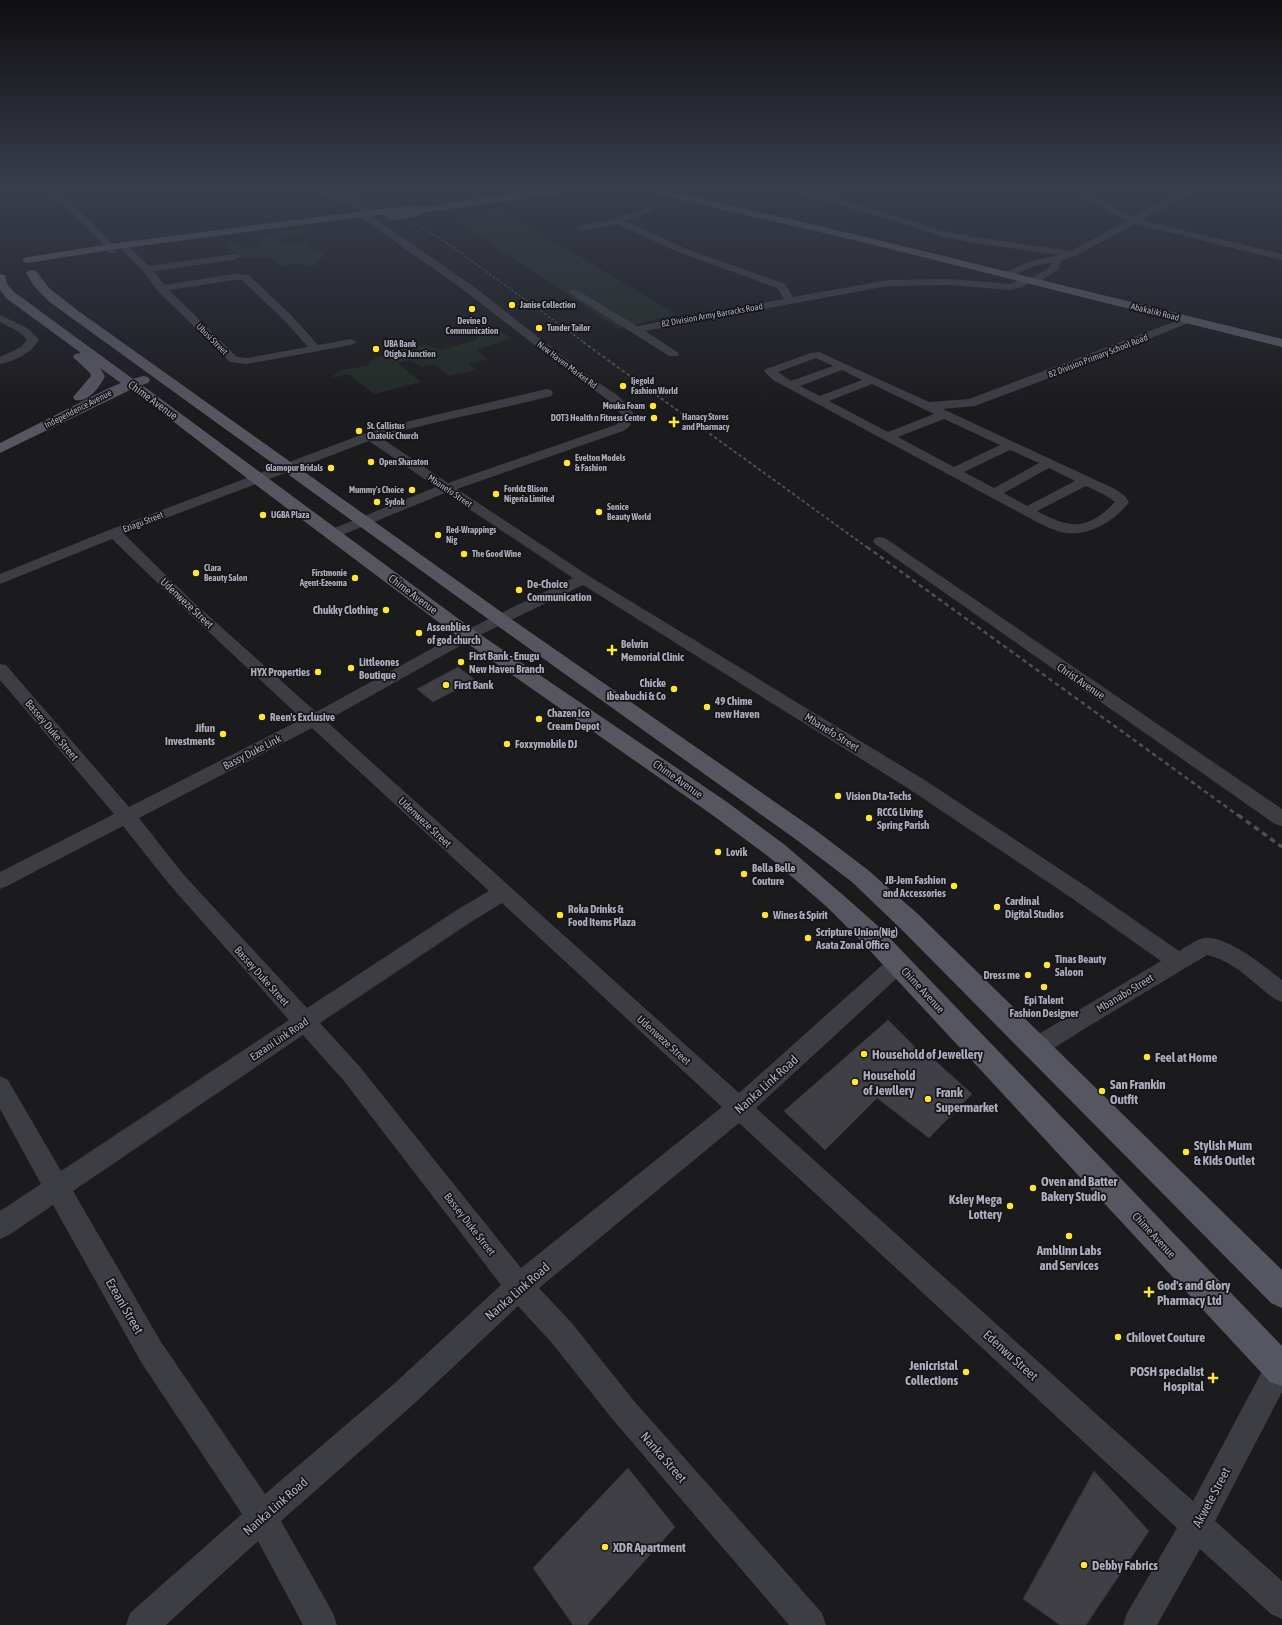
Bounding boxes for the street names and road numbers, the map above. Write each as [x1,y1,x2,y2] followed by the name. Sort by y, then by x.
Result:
[661,301,763,329] street label: 82 Division Army Barracks Road
[1130,301,1180,323] street label: Abakaliki Road
[194,321,230,357] street label: Ubosi Street
[1047,332,1149,380] street label: 82 Division Primary School Road
[535,339,599,391] street label: New Haven Market Rd
[126,378,180,422] street label: Chime Avenue
[43,388,113,430] street label: Independence Avenue
[426,473,474,510] street label: Mbanefo Street
[121,510,165,534] street label: Eziagu Street
[386,572,440,616] street label: Chime Avenue
[158,575,216,631] street label: Udenweze Street
[1055,661,1107,701] street label: Christ Avenue
[23,697,81,763] street label: Bassey Duke Street
[803,711,861,753] street label: Mbanefo Street
[221,732,283,772] street label: Bassy Duke Link
[651,758,705,800] street label: Chime Avenue
[396,794,454,850] street label: Udenweze Street
[232,944,292,1008] street label: Bassey Duke Street
[899,965,947,1015] street label: Chime Avenue
[1094,971,1156,1015] street label: Mbanabo Street
[635,1013,693,1067] street label: Udenweze Street
[248,1015,310,1063] street label: Ezeani Link Road
[732,1052,801,1117] street label: Nanka Link Road
[442,1190,498,1258] street label: Bassey Duke Street
[1130,1210,1178,1260] street label: Chime Avenue
[482,1259,553,1323] street label: Nanka Link Road
[103,1276,147,1337] street label: Ezeani Street
[980,1327,1041,1384] street label: Edenwu Street
[638,1429,690,1486] street label: Nanka Street
[1189,1465,1234,1530] street label: Akwete Street
[240,1474,311,1538] street label: Nanka Link Road

